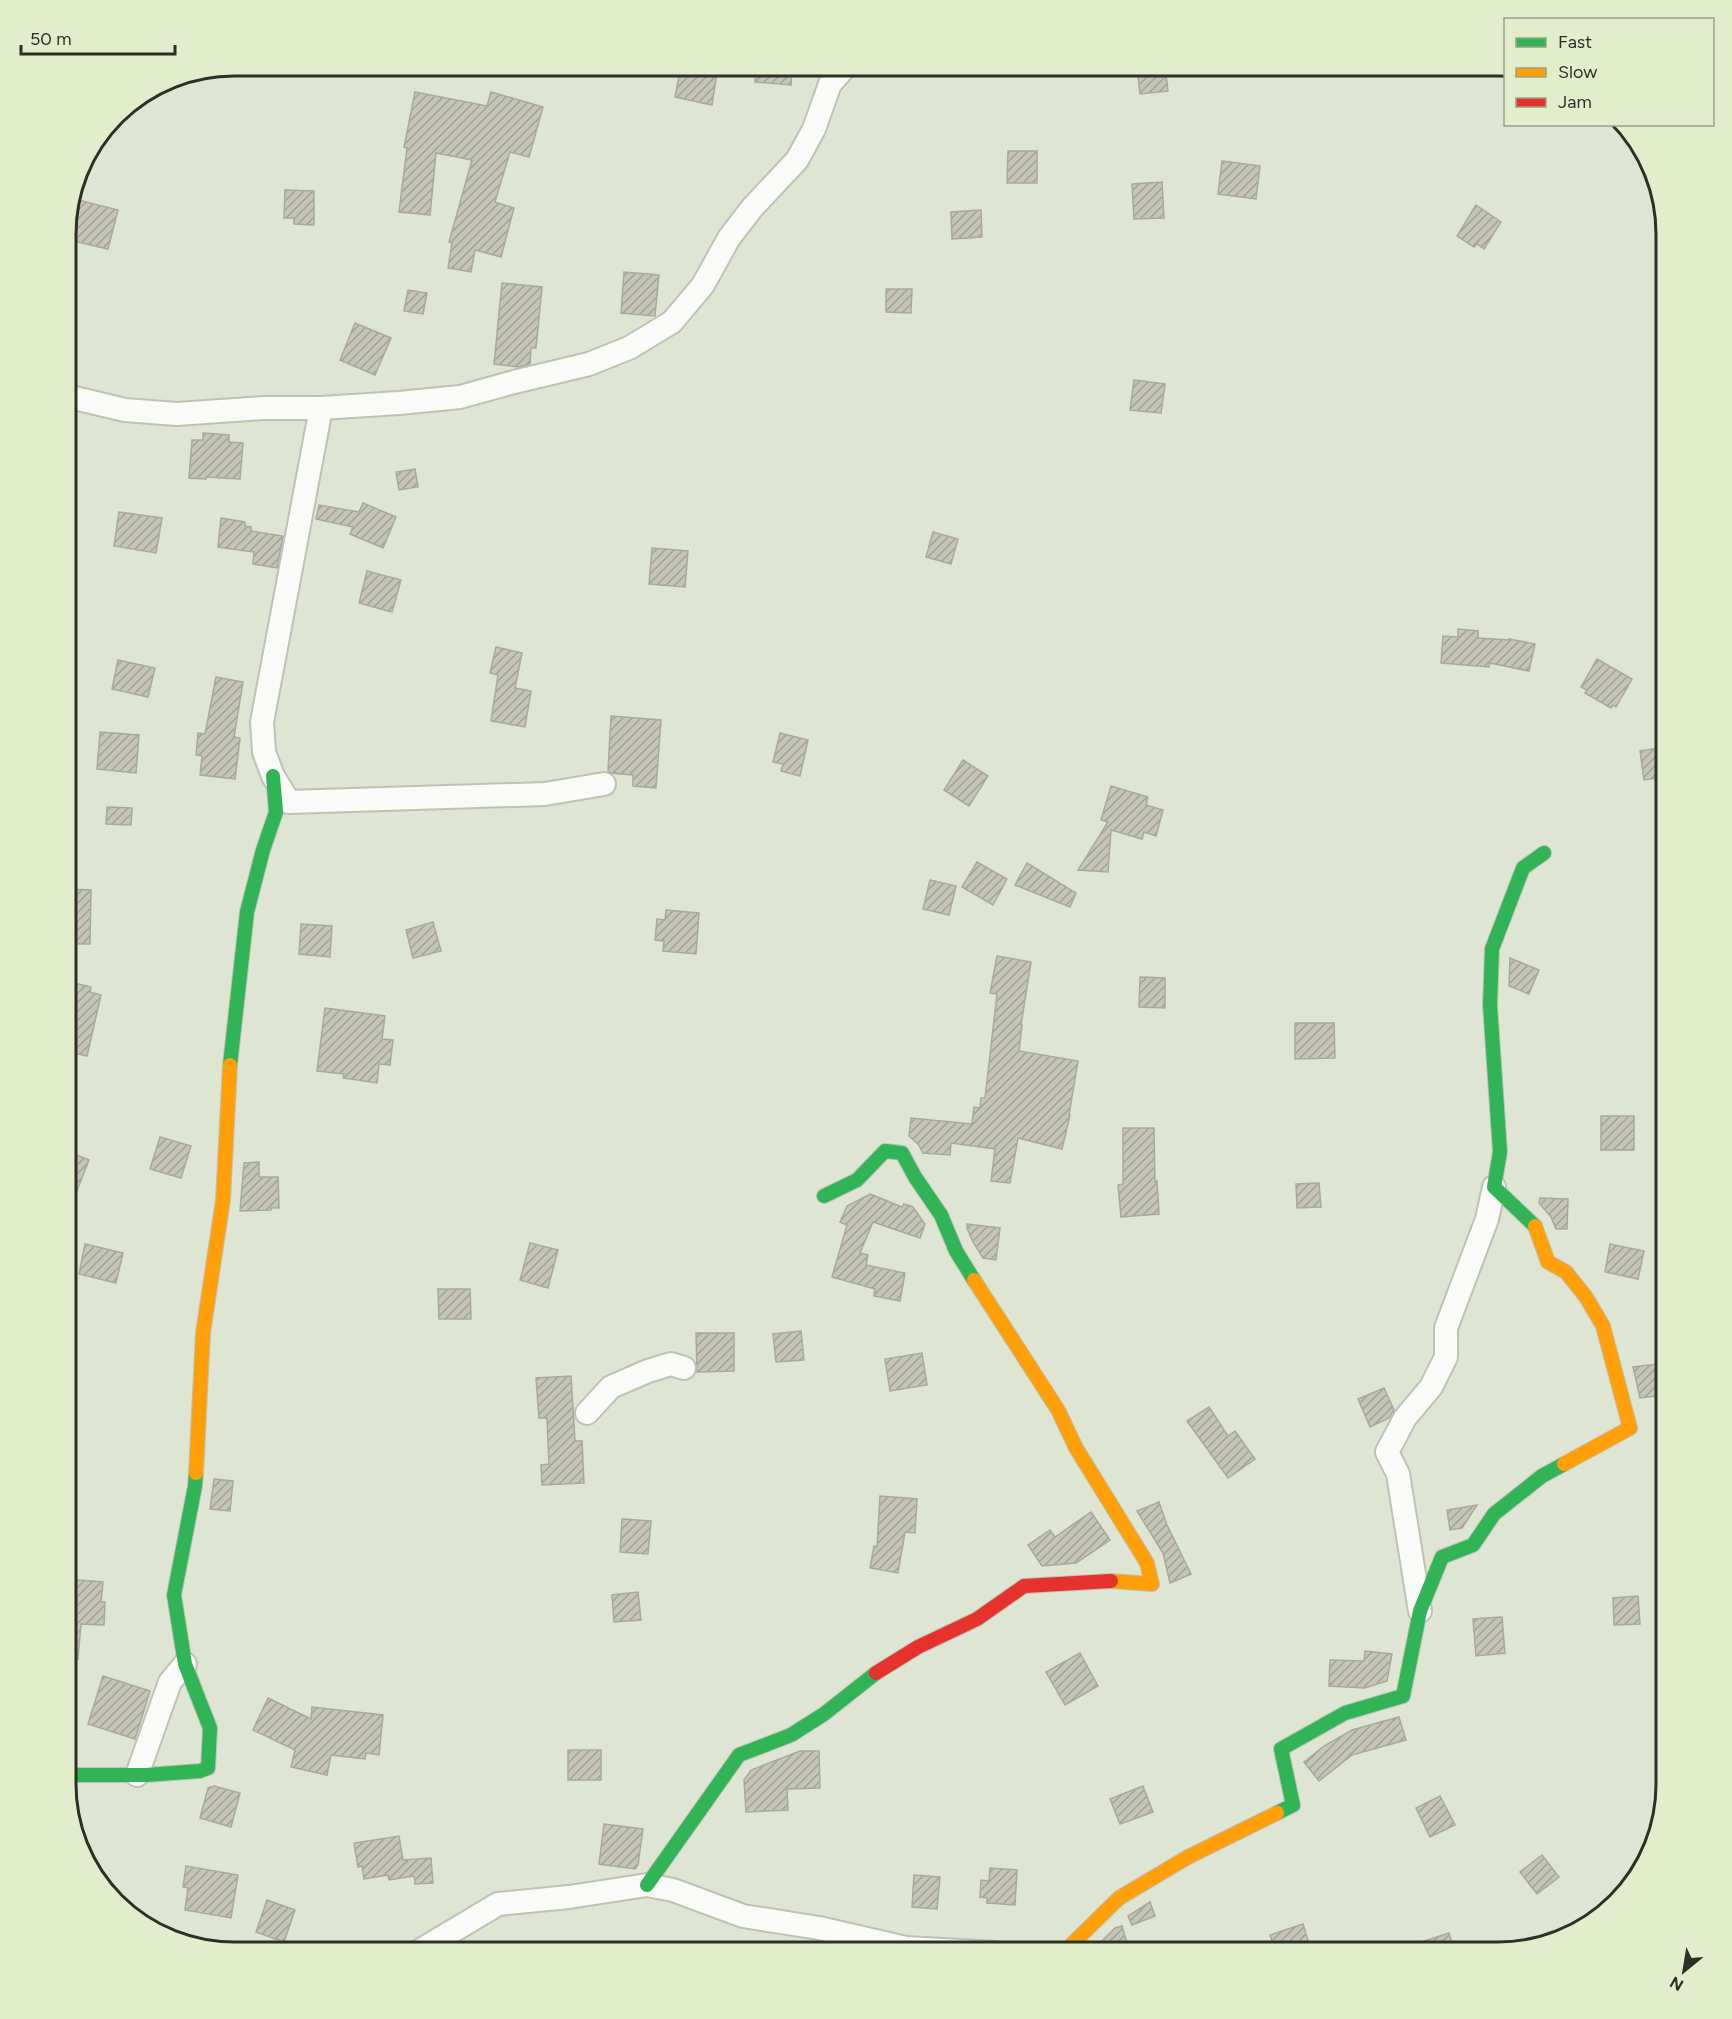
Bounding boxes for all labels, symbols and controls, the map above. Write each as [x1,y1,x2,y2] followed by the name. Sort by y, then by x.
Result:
[21,18,176,56] scale bar
[1504,18,1714,126] legend
[30,28,72,50] text: 50 m
[1558,31,1592,53] text: Fast
[1558,61,1597,83] text: Slow
[1558,91,1592,113] text: Jam
[1654,1941,1714,2001] north arrow
[1667,1972,1687,1995] text: N

